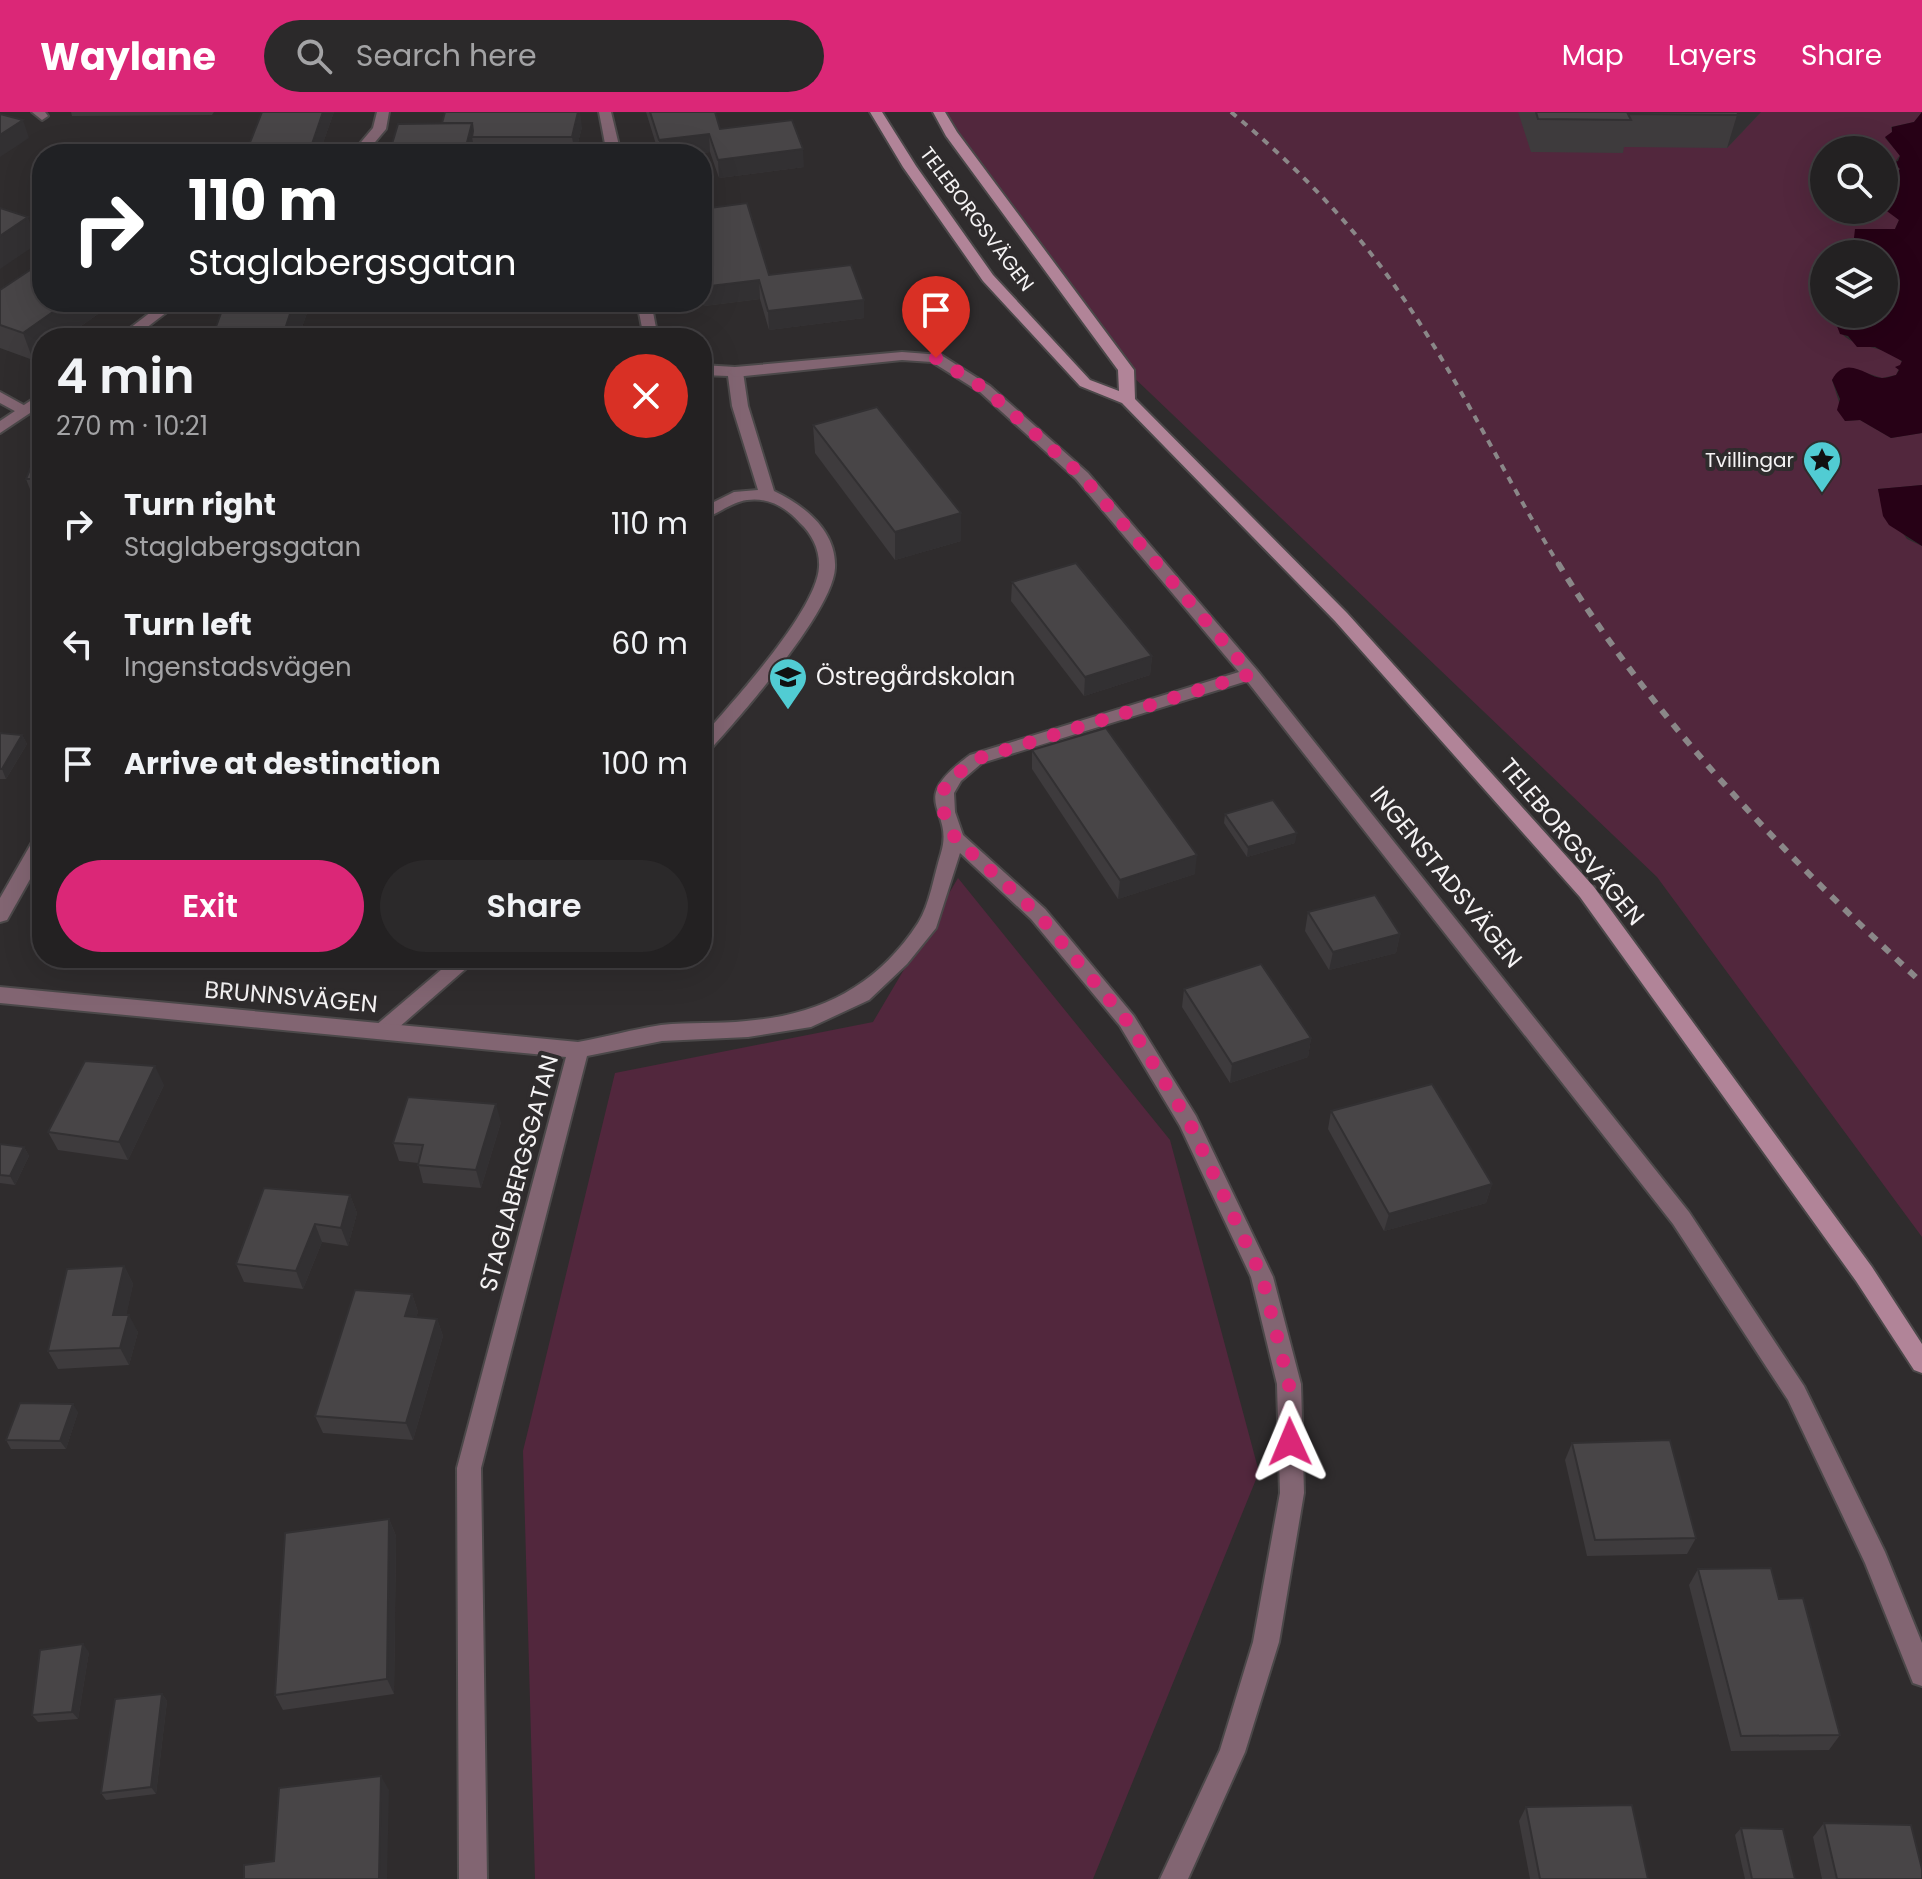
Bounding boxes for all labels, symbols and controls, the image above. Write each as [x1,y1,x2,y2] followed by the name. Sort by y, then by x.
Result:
[264,20,824,92] search box
[40,30,216,83] text: Waylane
[292,34,336,78] icon: search
[356,34,537,77] text: Search here
[1562,36,1624,75] text: Map
[1668,36,1757,75] text: Layers
[1801,36,1882,75] text: Share
[1810,136,1898,328] map controls
[1810,136,1898,224] button: search
[913,141,1041,297] street label: TELEBORGSVÄGEN
[188,161,338,240] text: 110 m
[56,176,160,280] icon: right
[188,237,516,288] text: Staglabergsgatan
[1810,240,1898,328] button: layers
[902,276,970,358] pin
[914,288,958,332] icon: arrive
[56,343,195,410] text: 4 min
[604,354,688,438] button: close
[56,408,208,444] text: 270 m · 10:21
[1801,439,1843,494] place icon: Tvillingar
[1705,446,1794,474] place label: Tvillingar
[124,483,276,526] text: Turn right
[56,502,100,546] icon: right
[611,502,688,545] text: 110 m
[124,529,361,565] text: Staglabergsgatan
[124,603,252,646] text: Turn left
[56,622,100,666] icon: left
[611,622,688,665] text: 60 m
[124,649,352,685] text: Ingenstadsvägen
[767,656,809,711] school or university icon: Östregårdskolan
[816,660,1015,693] place label: Östregårdskolan
[56,742,100,786] icon: arrive
[124,742,441,785] text: Arrive at destination
[602,742,688,785] text: 100 m
[1493,751,1652,932] street label: TELEBORGSVÄGEN
[1363,779,1530,975] street label: INGENSTADSVÄGEN
[56,860,364,952] button: Exit
[380,860,688,952] button: Share
[203,972,379,1021] street label: BRUNNSVÄGEN
[471,1051,566,1295] street label: STAGLABERGSGATAN
[1248,1400,1332,1484] position arrow

